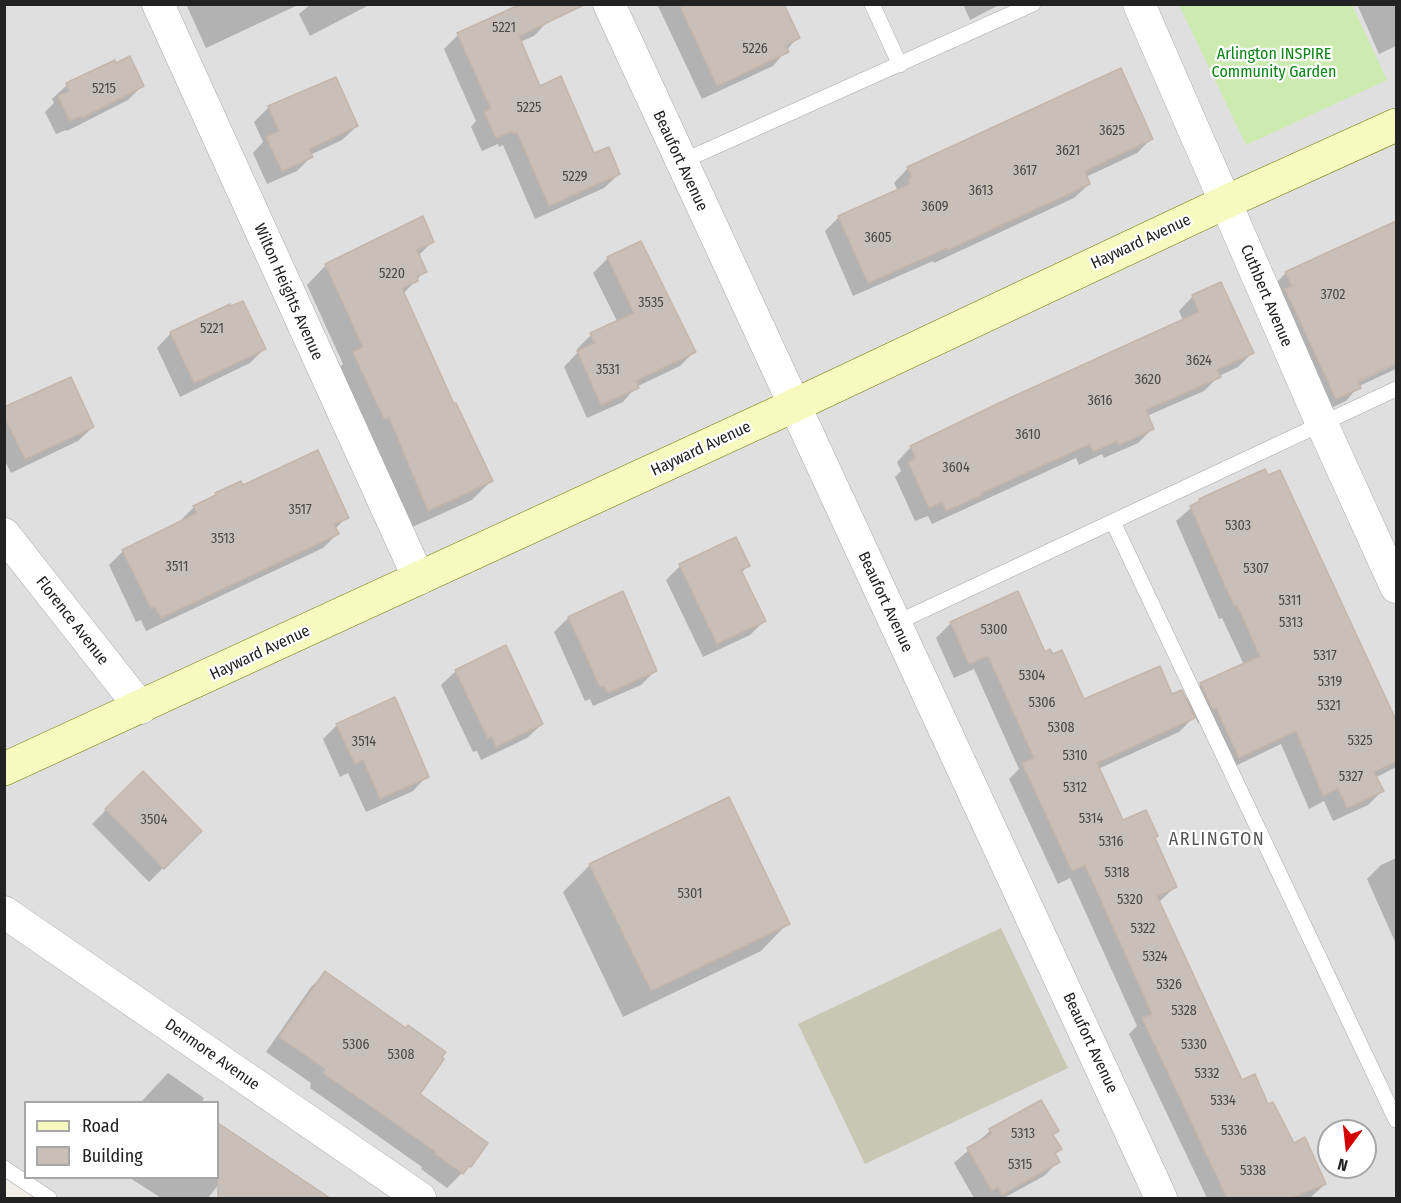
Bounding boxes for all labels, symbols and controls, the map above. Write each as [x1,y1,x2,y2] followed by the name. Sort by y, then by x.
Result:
[492,20,516,36] house number: 5221
[742,41,768,57] house number: 5226
[1212,45,1336,83] park label: Arlington INSPIRE Community Garden
[92,81,116,97] house number: 5215
[516,100,542,116] house number: 5225
[648,108,712,214] street label: Beaufort Avenue
[1099,123,1125,139] house number: 3625
[1056,143,1080,159] house number: 3621
[1013,163,1037,179] house number: 3617
[562,169,588,185] house number: 5229
[969,183,993,199] house number: 3613
[921,199,949,215] house number: 3609
[1088,210,1194,274] street label: Hayward Avenue
[249,221,327,363] street label: Wilton Heights Avenue
[865,230,891,246] house number: 3605
[1236,242,1296,350] street label: Cuthbert Avenue
[379,266,405,282] house number: 5220
[1320,287,1346,303] house number: 3702
[638,295,664,311] house number: 3535
[200,321,224,337] house number: 5221
[1186,353,1212,369] house number: 3624
[596,362,620,378] house number: 3531
[1135,372,1161,388] house number: 3620
[1087,393,1113,409] house number: 3616
[648,417,754,481] street label: Hayward Avenue
[1015,427,1041,443] house number: 3610
[942,460,970,476] house number: 3604
[288,502,312,518] house number: 3517
[1225,518,1251,534] house number: 5303
[211,531,235,547] house number: 3513
[853,549,917,655] street label: Beaufort Avenue
[166,559,188,575] house number: 3511
[1243,561,1269,577] house number: 5307
[31,573,113,669] street label: Florence Avenue
[1278,593,1302,609] house number: 5311
[1279,615,1303,631] house number: 5313
[207,621,313,685] street label: Hayward Avenue
[980,622,1008,638] house number: 5300
[1313,648,1337,664] house number: 5317
[1019,668,1045,684] house number: 5304
[1318,674,1342,690] house number: 5319
[1029,695,1055,711] house number: 5306
[1317,698,1341,714] house number: 5321
[1048,720,1074,736] house number: 5308
[1347,733,1373,749] house number: 5325
[352,734,376,750] house number: 3514
[1062,748,1088,764] house number: 5310
[1339,769,1363,785] house number: 5327
[1063,780,1087,796] house number: 5312
[1079,811,1103,827] house number: 5314
[141,812,167,828] house number: 3504
[1169,829,1265,851] district label: ARLINGTON
[1099,834,1123,850] house number: 5316
[1105,865,1129,881] house number: 5318
[677,886,703,902] house number: 5301
[1117,892,1143,908] house number: 5320
[1131,921,1155,937] house number: 5322
[1142,949,1168,965] house number: 5324
[1156,977,1182,993] house number: 5326
[1058,990,1122,1096] street label: Beaufort Avenue
[1171,1003,1197,1019] house number: 5328
[161,1015,263,1095] street label: Denmore Avenue
[343,1037,369,1053] house number: 5306
[1181,1037,1207,1053] house number: 5330
[388,1047,414,1063] house number: 5308
[1194,1066,1220,1082] house number: 5332
[1210,1093,1236,1109] house number: 5334
[24,1101,219,1179] legend
[82,1115,119,1137] text: Road
[1317,1119,1377,1179] north arrow
[1221,1123,1247,1139] house number: 5336
[1011,1126,1035,1142] house number: 5313
[82,1145,143,1167] text: Building
[1336,1155,1350,1175] text: N
[1008,1157,1032,1173] house number: 5315
[1240,1163,1266,1179] house number: 5338

